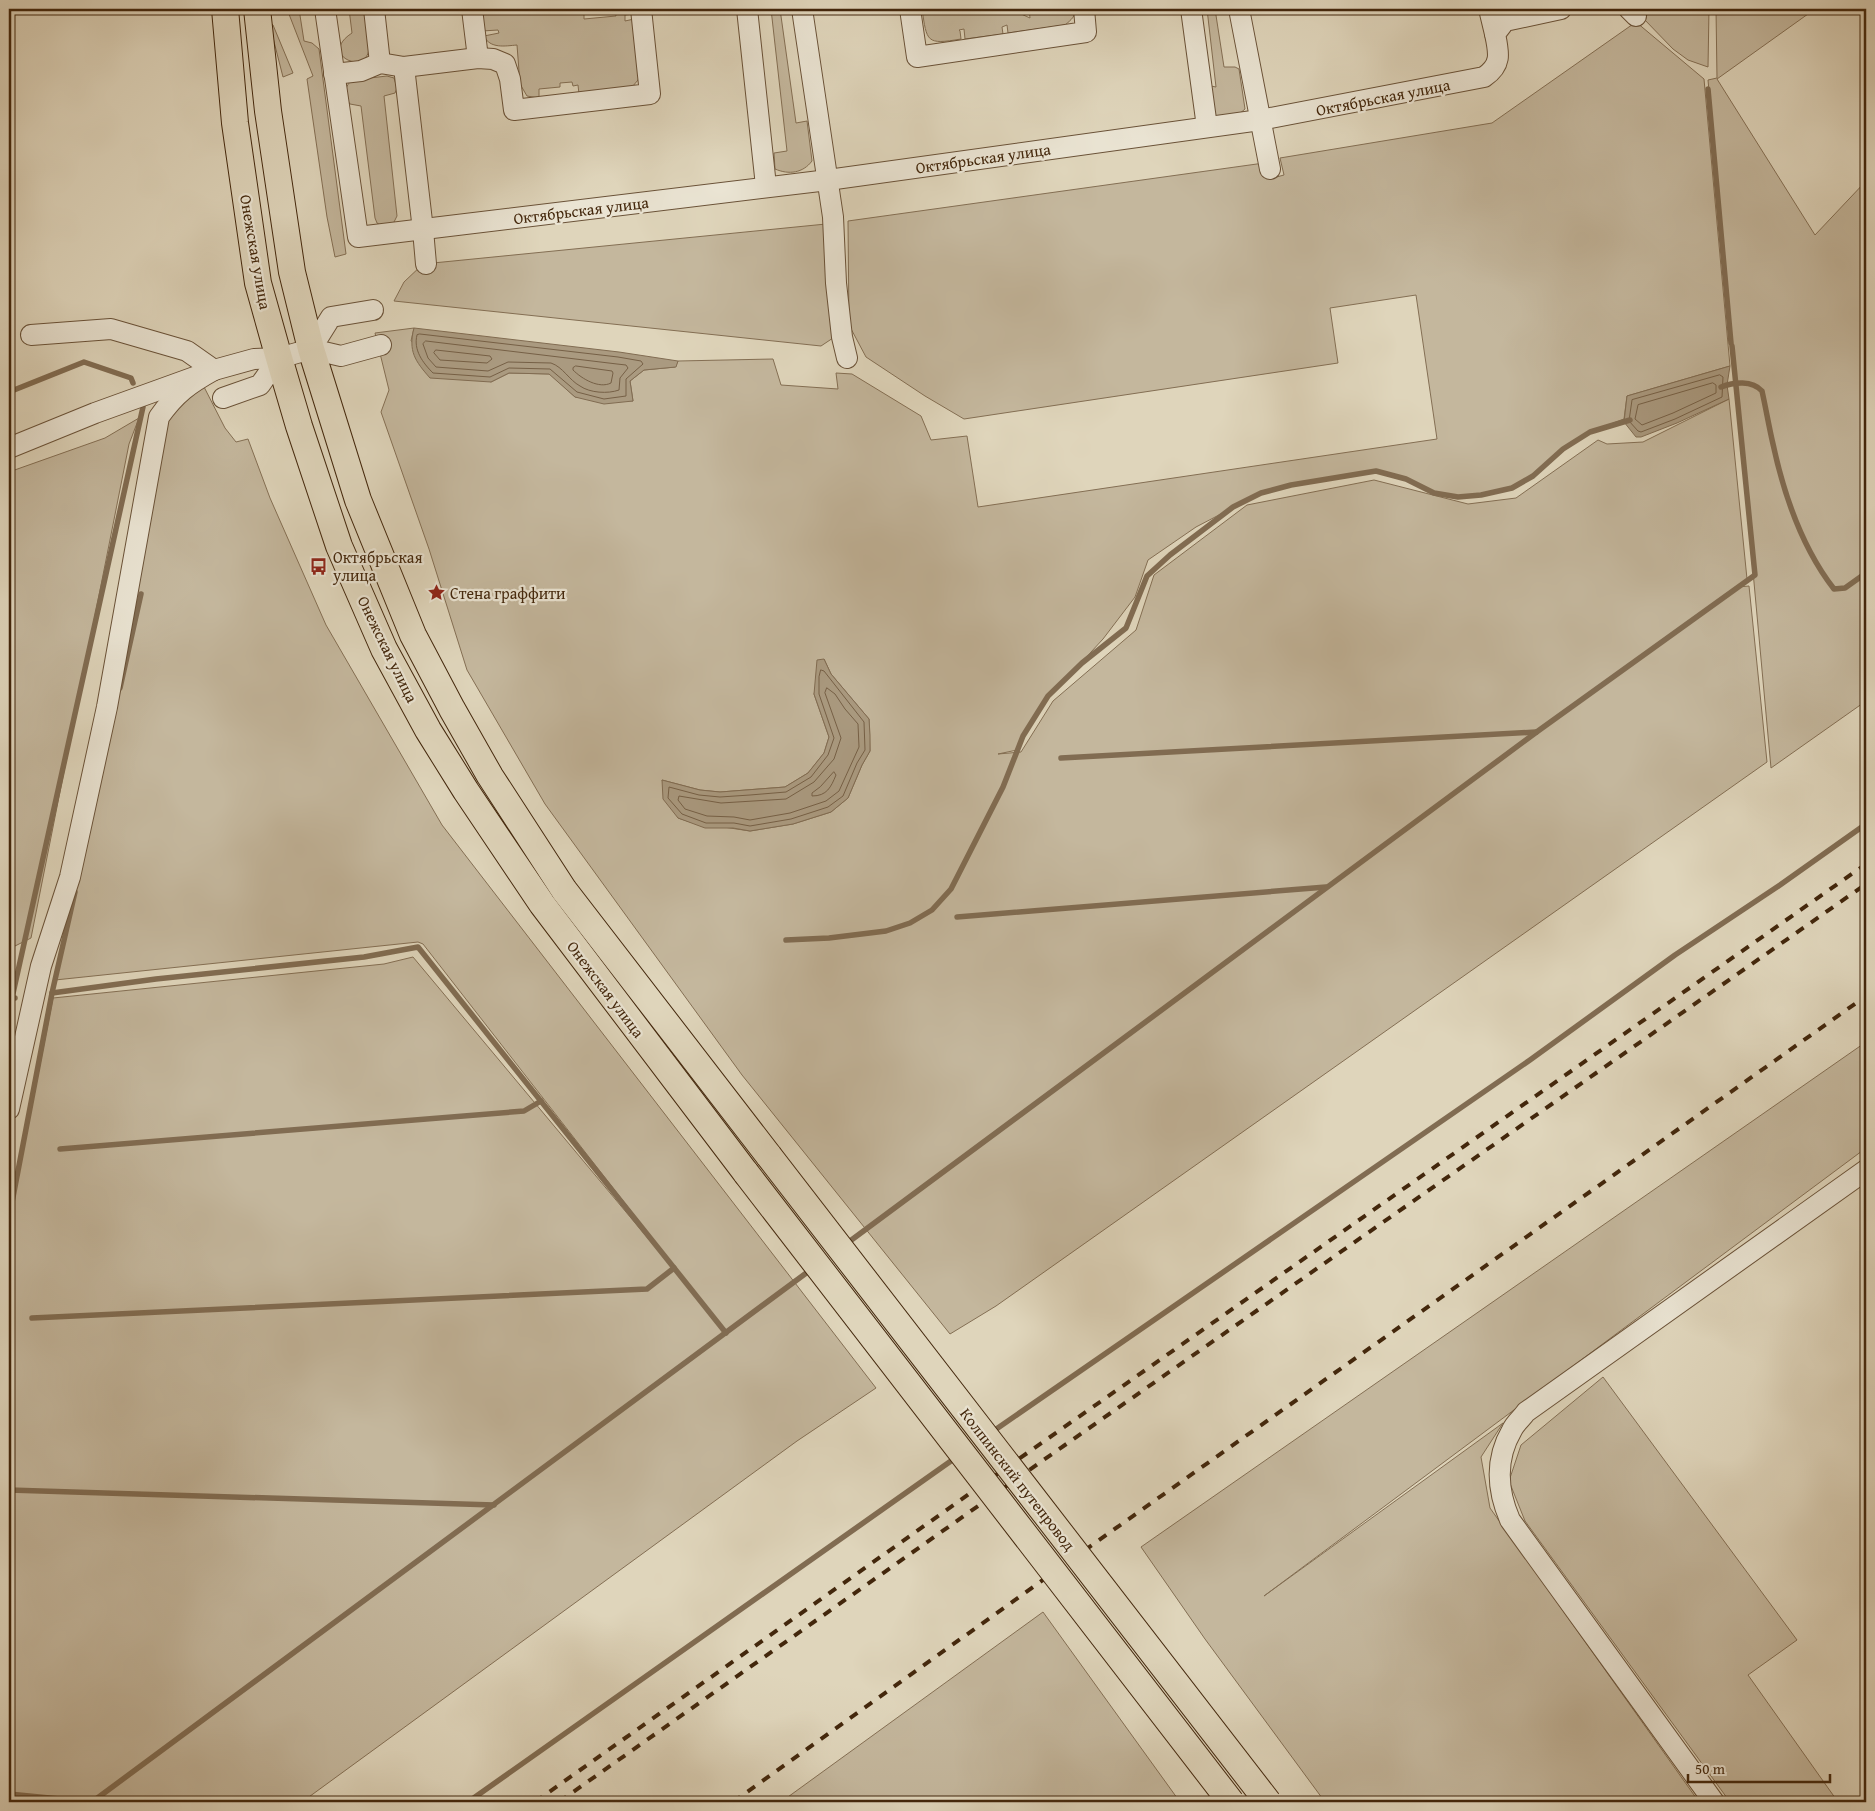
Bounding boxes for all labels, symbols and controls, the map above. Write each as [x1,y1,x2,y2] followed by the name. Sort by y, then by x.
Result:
[1314,72,1453,122] street label: Октябрьская улица
[914,137,1052,179] street label: Октябрьская улица
[512,190,650,230] street label: Октябрьская улица
[234,193,278,312] street label: Онежская улица
[332,545,422,587] place label: Октябрьская улица
[309,556,329,576] bus stop icon: Октябрьская улица
[450,581,566,605] place label: Стена граффити
[426,583,446,603] place icon: Стена граффити
[352,592,424,707] street label: Онежская улица
[561,935,651,1043] street label: Онежская улица
[955,1402,1082,1556] street label: Колпинский путепровод
[1688,1751,1830,1783] scale bar
[1695,1758,1726,1779] text: 50 m

